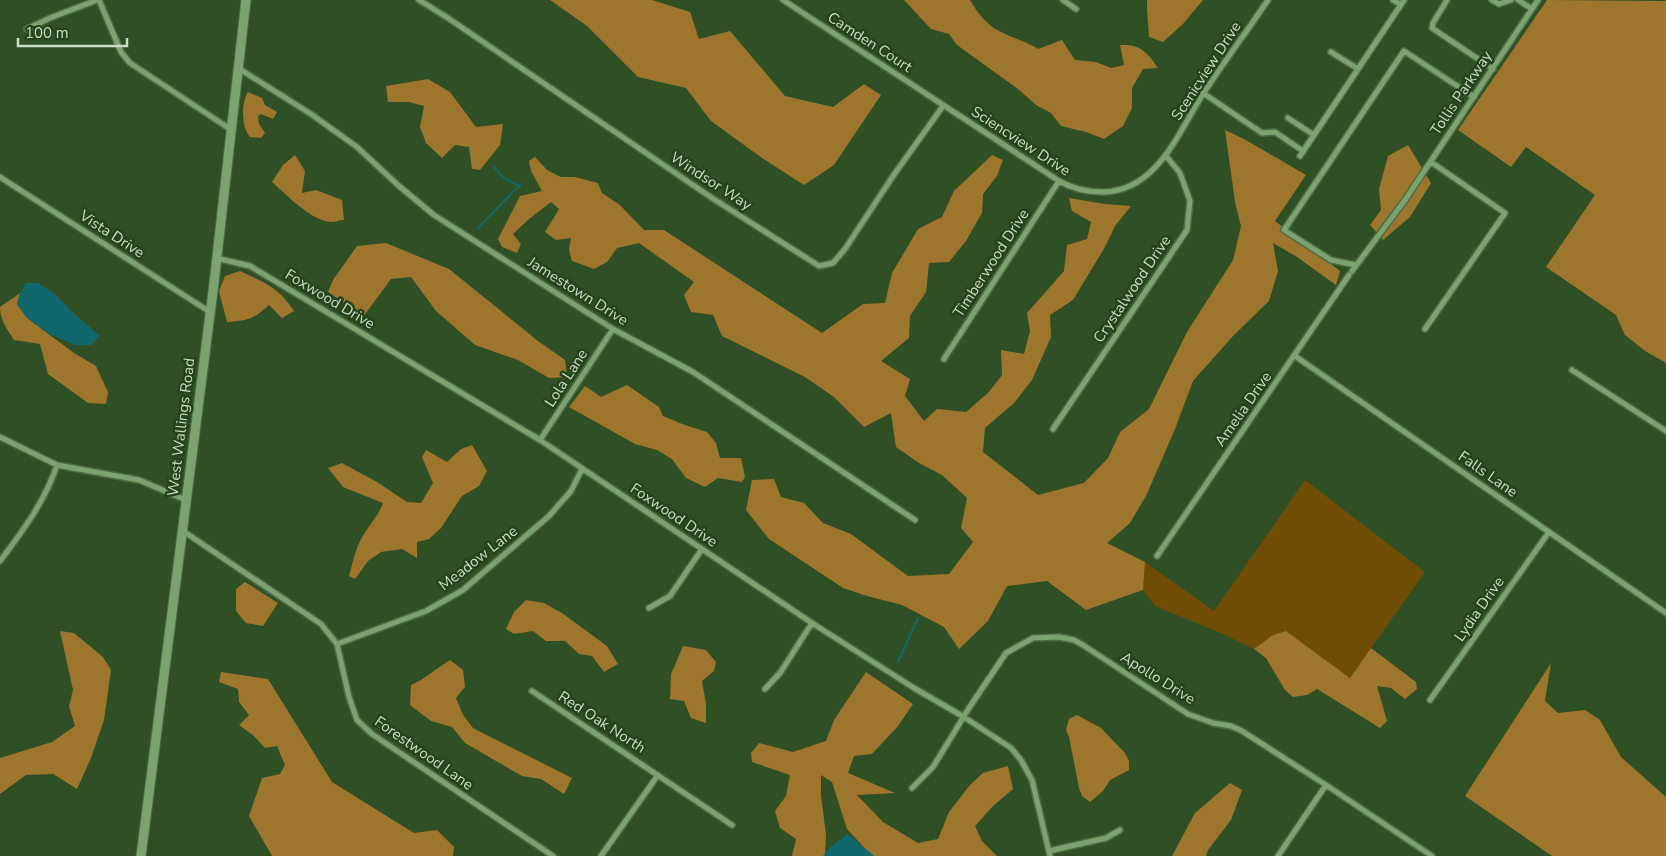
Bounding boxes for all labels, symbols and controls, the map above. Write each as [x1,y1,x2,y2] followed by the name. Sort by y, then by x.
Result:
[824,7,917,77] street label: Camden Court
[18,15,126,47] scale bar
[1167,18,1245,124] street label: Scenicview Drive
[25,23,69,43] text: 100 m
[1425,47,1497,139] street label: Tollis Parkway
[968,101,1074,181] street label: Sciencview Drive
[666,147,756,215] street label: Windsor Way
[75,205,148,262] street label: Vista Drive
[949,205,1034,321] street label: Timberwood Drive
[1089,231,1175,347] street label: Crystalwood Drive
[523,252,632,330] street label: Jamestown Drive
[281,264,379,334] street label: Foxwood Drive
[540,345,592,411] street label: Lola Lane
[163,357,199,497] street label: West Wallings Road
[1210,368,1276,450] street label: Amelia Drive
[1454,446,1522,502] street label: Falls Lane
[626,478,722,552] street label: Foxwood Drive
[434,521,522,595] street label: Meadow Lane
[1449,573,1509,645] street label: Lydia Drive
[1117,647,1199,709] street label: Apollo Drive
[555,686,649,758] street label: Red Oak North
[371,711,477,795] street label: Forestwood Lane

